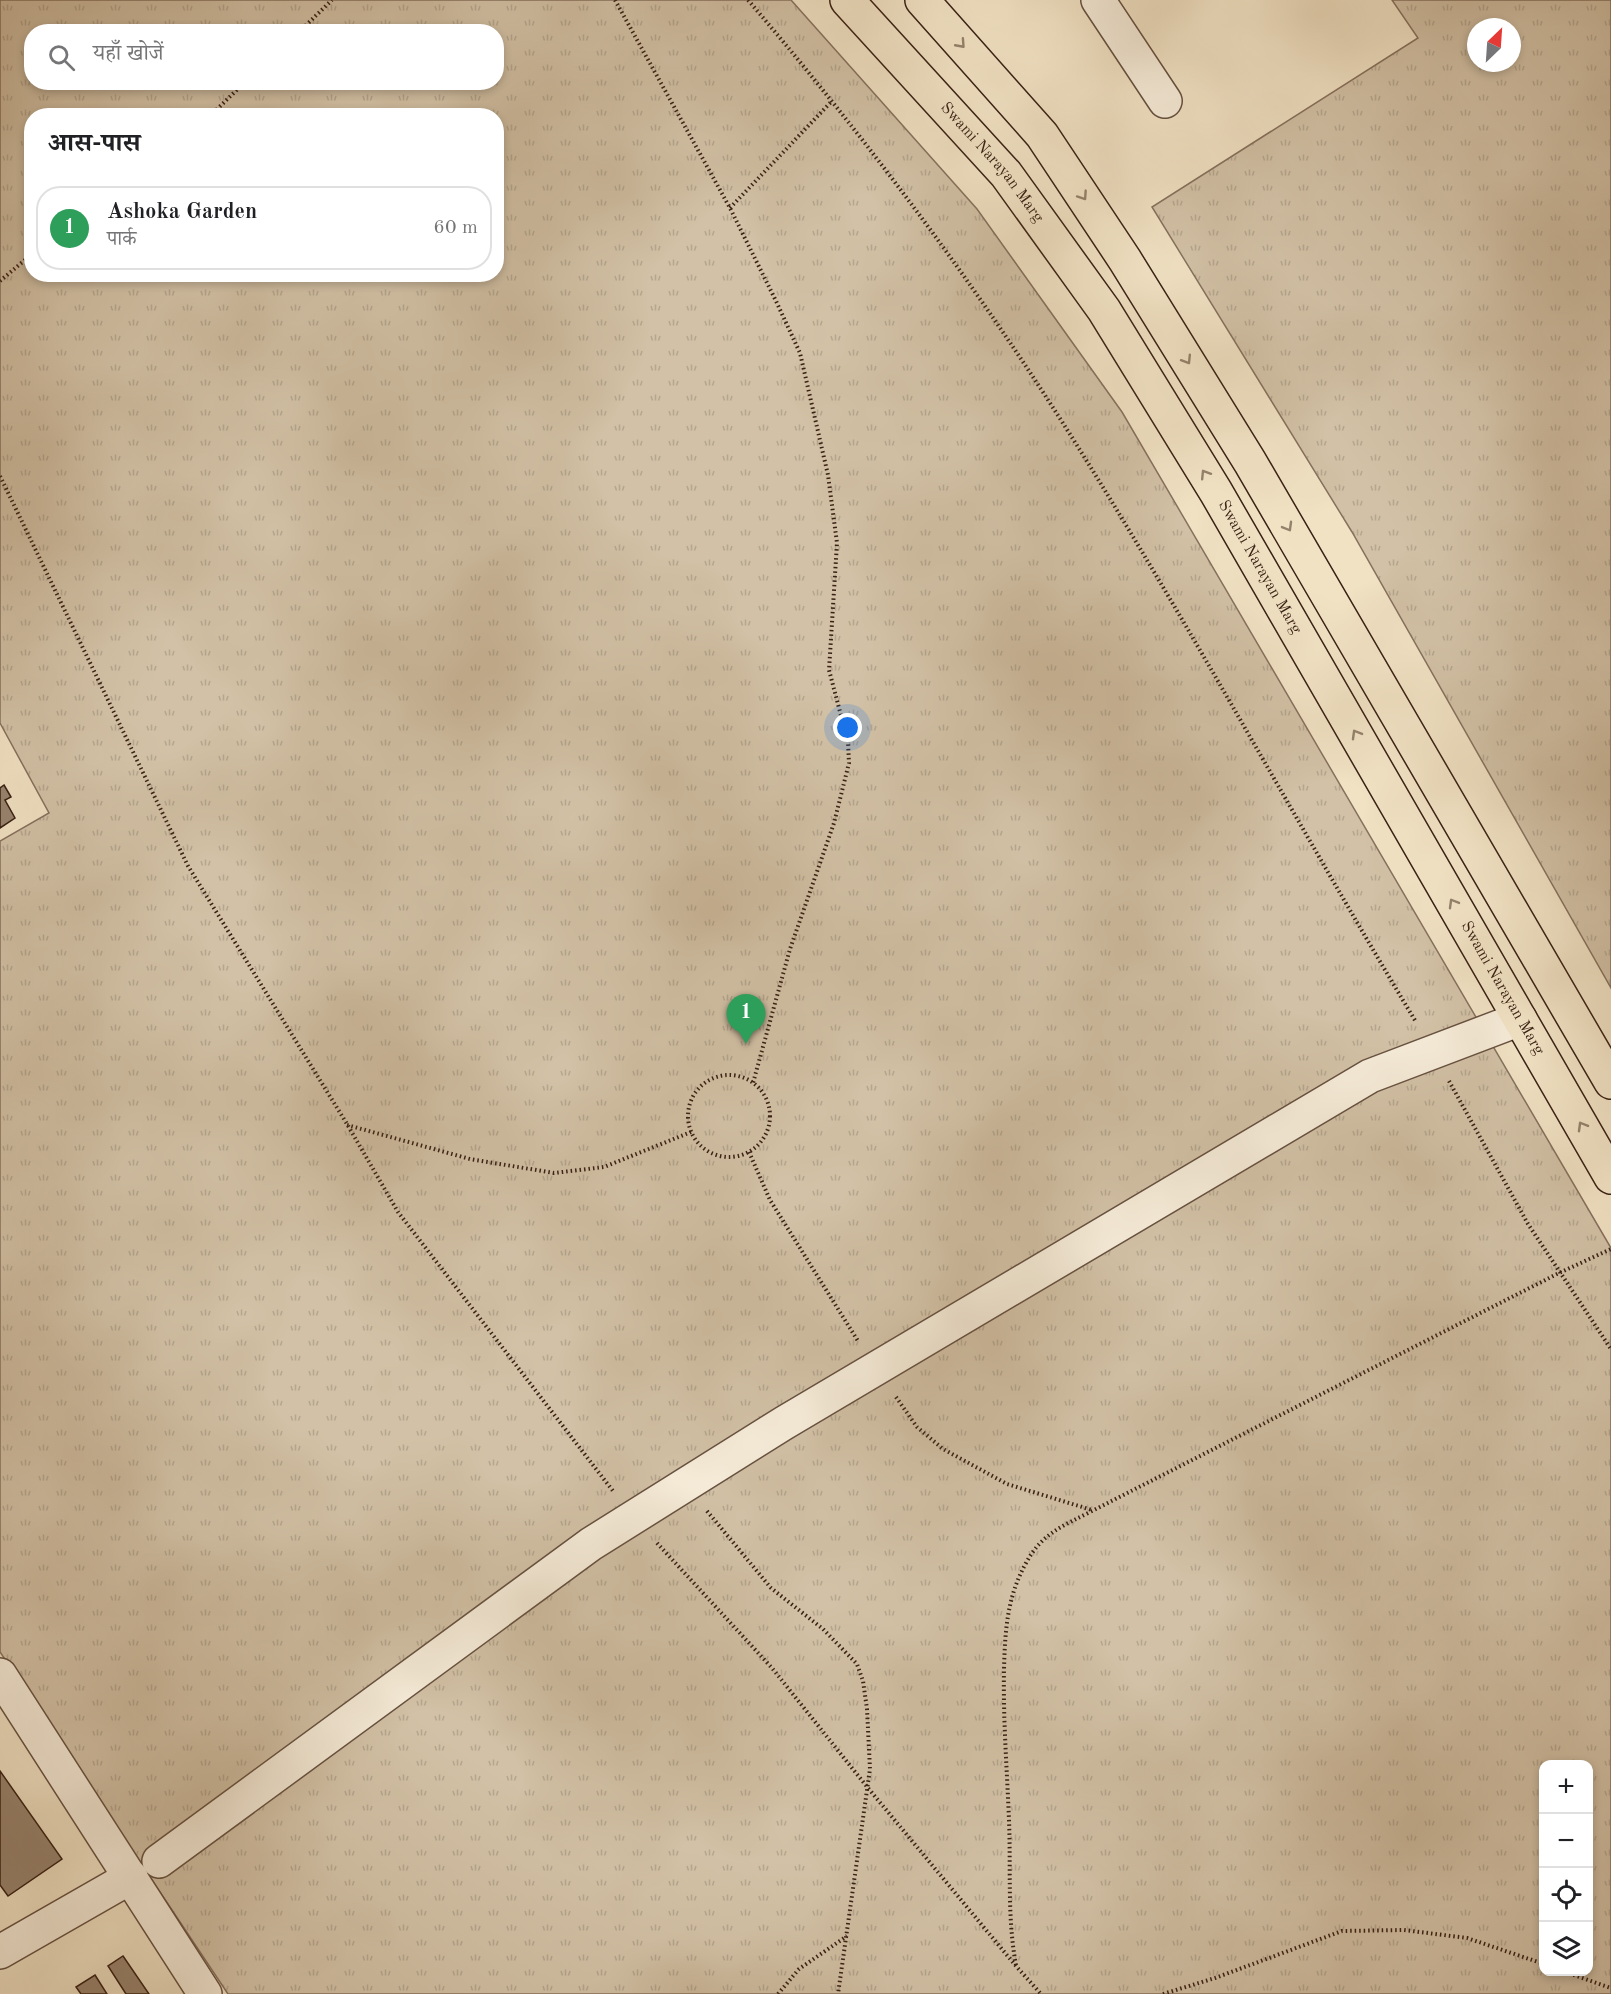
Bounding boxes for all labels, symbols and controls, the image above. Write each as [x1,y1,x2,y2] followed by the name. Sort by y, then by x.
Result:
[1467,18,1521,72] north arrow
[24,24,504,90] search box
[954,37,965,48] one-way arrow
[45,41,78,74] icon: search
[93,43,164,65] text: यहाँ खोजें
[937,100,1047,226] street label: Swami Narayan Marg
[48,131,140,157] text: आस-पास
[1075,189,1086,200] one-way arrow
[107,201,257,223] text: Ashoka Garden
[64,218,75,238] text: 1
[433,218,478,238] text: 60 m
[107,230,136,250] text: पार्क
[1180,354,1192,364] one-way arrow
[1201,470,1213,480] one-way arrow
[1215,498,1304,637] street label: Swami Narayan Marg
[1280,521,1292,531] one-way arrow
[833,713,862,742] your location
[1351,730,1363,740] one-way arrow
[1449,899,1460,909] one-way arrow
[1458,919,1547,1058] street label: Swami Narayan Marg
[726,994,766,1044] pin: 1
[1578,1122,1589,1132] one-way arrow
[1539,1760,1593,1976] map controls
[1539,1760,1593,1814] button: +
[1539,1814,1593,1868] button: −
[1539,1868,1593,1922] button: locate
[1539,1922,1593,1976] button: layers

